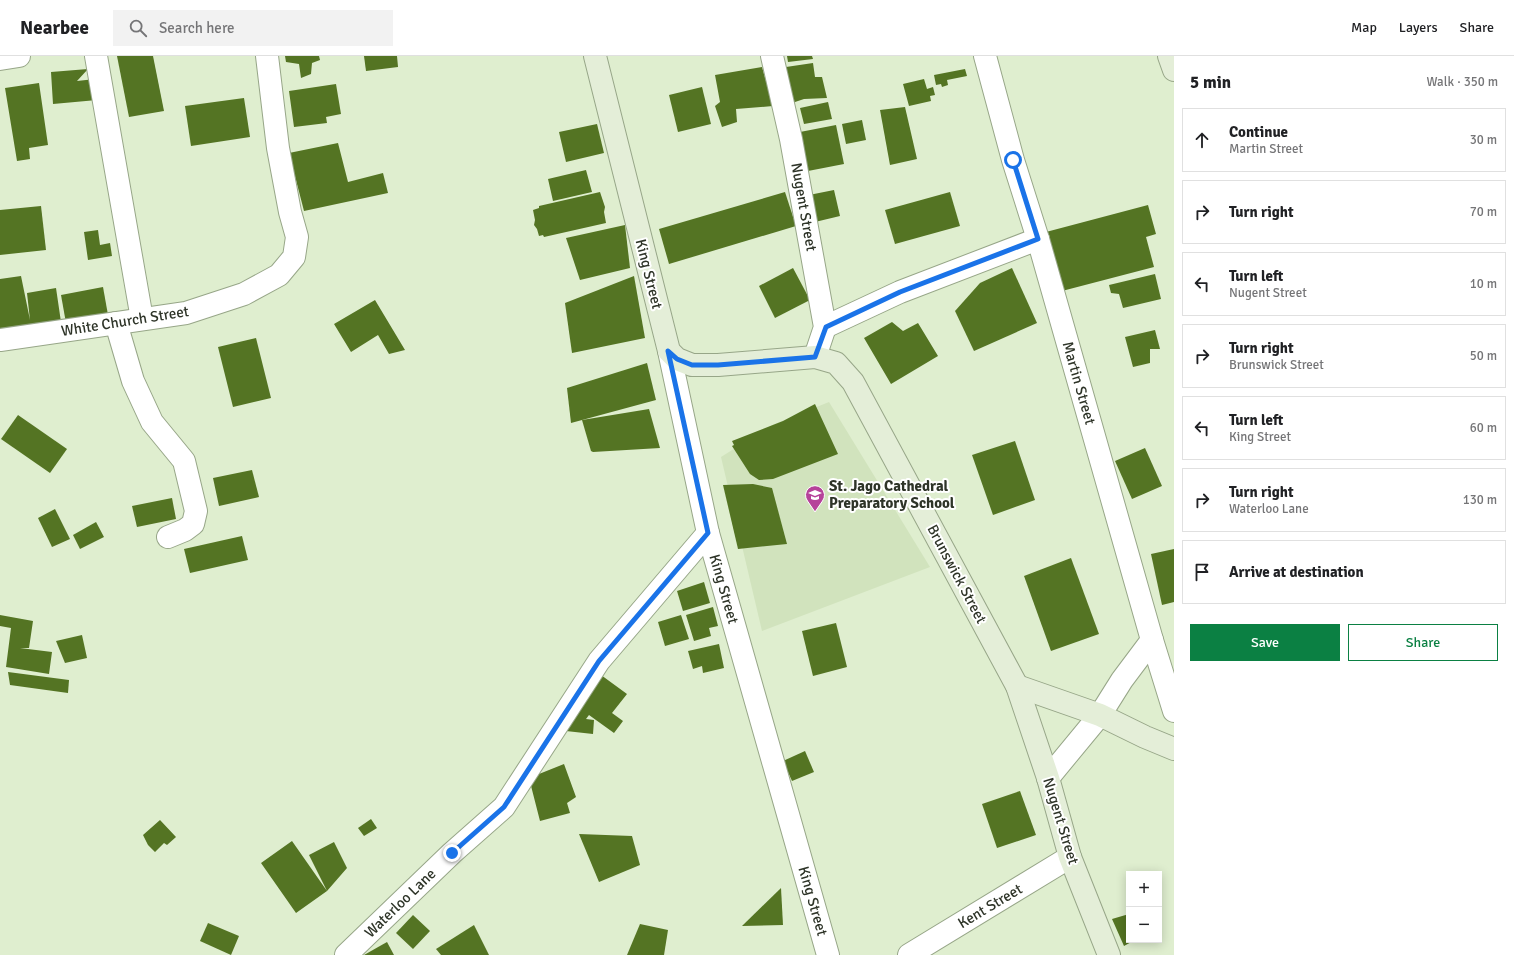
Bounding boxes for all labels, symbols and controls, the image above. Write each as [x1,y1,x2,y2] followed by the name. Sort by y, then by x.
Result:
[113,10,393,46] search box
[20,16,89,40] text: Nearbee
[127,17,149,39] icon: search
[159,19,235,37] text: Search here
[1351,19,1377,36] text: Map
[1399,19,1438,36] text: Layers
[1460,19,1494,36] text: Share
[1190,72,1231,93] text: 5 min
[1427,74,1498,90] text: Walk · 350 m
[1229,123,1288,141] text: Continue
[1191,129,1213,151] icon: ahead
[1470,132,1497,148] text: 30 m
[1229,141,1303,157] text: Martin Street
[1004,151,1022,169] route start
[787,161,821,253] street label: Nugent Street
[1191,201,1213,223] icon: right
[1229,203,1294,221] text: Turn right
[1470,204,1497,220] text: 70 m
[632,237,666,311] street label: King Street
[1229,267,1283,285] text: Turn left
[1191,273,1213,295] icon: left
[1470,276,1497,292] text: 10 m
[1229,285,1307,301] text: Nugent Street
[60,302,190,340] street label: White Church Street
[1059,339,1099,427] street label: Martin Street
[1229,339,1294,357] text: Turn right
[1191,345,1213,367] icon: right
[1470,348,1497,364] text: 50 m
[1229,357,1324,373] text: Brunswick Street
[1229,411,1283,429] text: Turn left
[1191,417,1213,439] icon: left
[1470,420,1497,436] text: 60 m
[1229,429,1291,445] text: King Street
[829,477,955,512] place label: St. Jago Cathedral Preparatory School
[1229,483,1294,501] text: Turn right
[804,484,826,512] school or university icon: St. Jago Cathedral Preparatory School
[1191,489,1213,511] icon: right
[1463,492,1497,508] text: 130 m
[1229,501,1309,517] text: Waterloo Lane
[923,521,991,627] street label: Brunswick Street
[705,552,743,626] street label: King Street
[1191,561,1213,583] icon: arrive
[1229,563,1364,581] text: Arrive at destination
[1190,624,1340,661] button: Save
[1348,624,1498,661] button: Share
[1039,776,1083,866] street label: Nugent Street
[443,844,461,862] route end
[794,864,832,938] street label: King Street
[361,865,439,941] street label: Waterloo Lane
[1126,871,1162,943] map controls
[1126,871,1162,907] button: +
[954,880,1026,932] street label: Kent Street
[1126,907,1162,943] button: −

